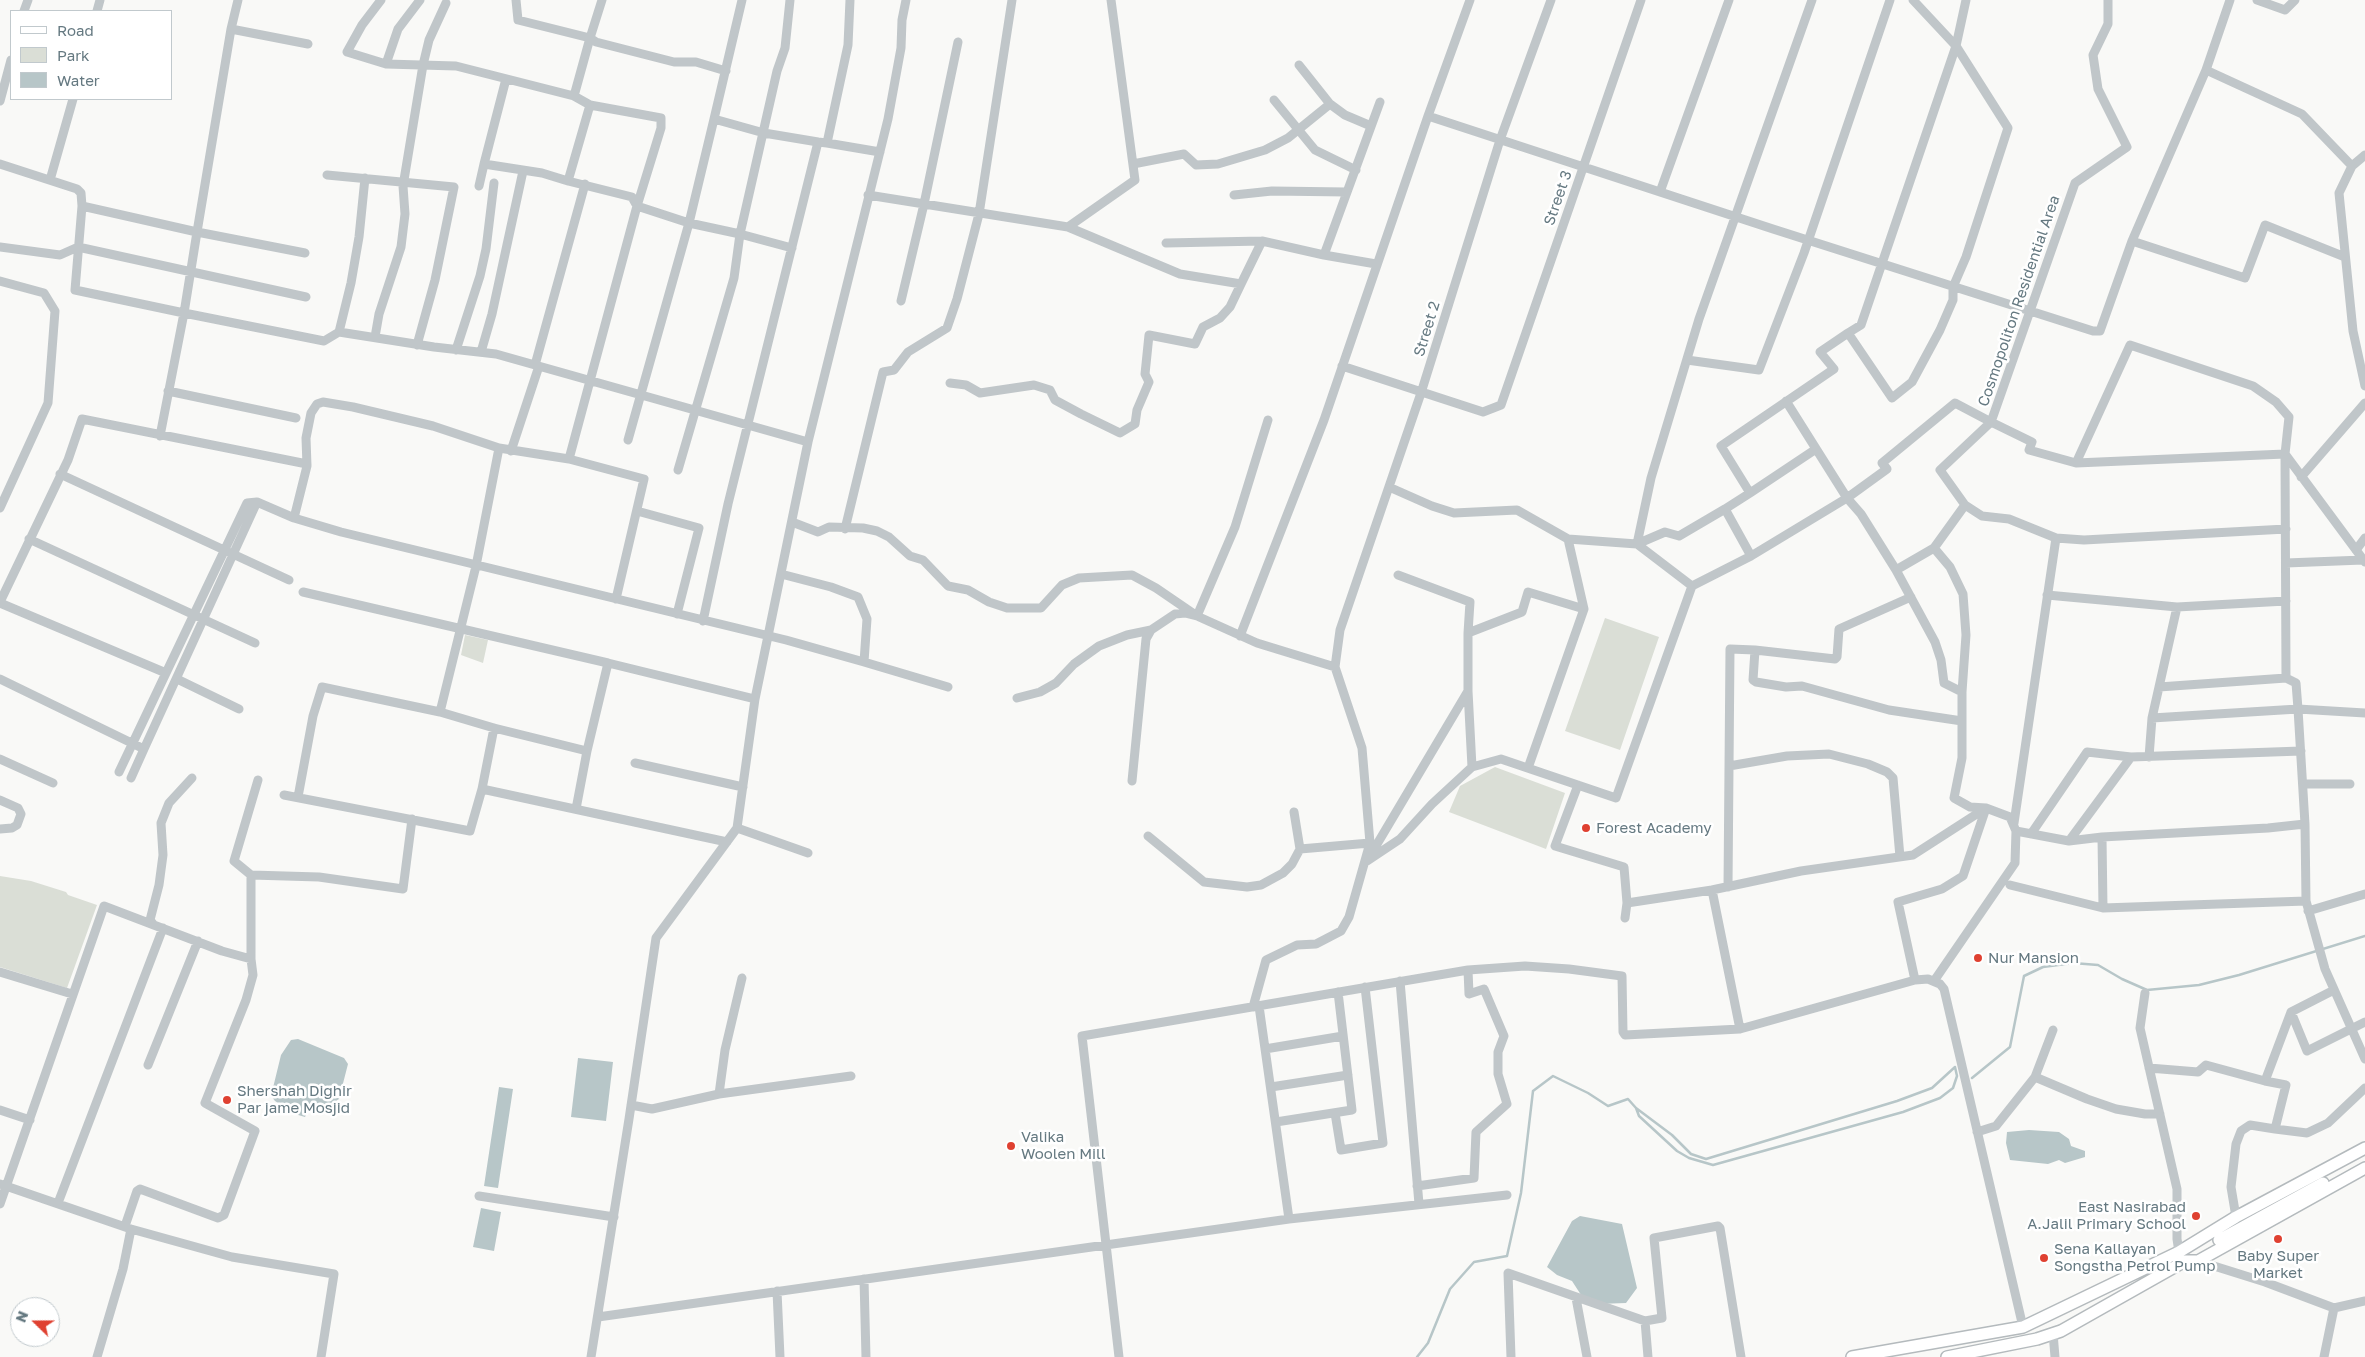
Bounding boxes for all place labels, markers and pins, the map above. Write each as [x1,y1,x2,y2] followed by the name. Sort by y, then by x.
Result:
[1596,819,1712,837] place label: Forest Academy
[1580,822,1592,834] marker: Forest Academy
[1988,949,2079,967] place label: Nur Mansion
[1972,952,1984,964] marker: Nur Mansion
[237,1082,352,1117] place label: Shershah Dighir Par jame Mosjid
[221,1094,233,1106] marker: Shershah Dighir Par jame Mosjid
[1021,1128,1106,1163] place label: Valika Woolen Mill
[1005,1140,1017,1152] marker: Valika Woolen Mill
[2027,1198,2186,1233] place label: East Nasirabad A.Jalil Primary School
[2190,1210,2202,1222] marker: East Nasirabad A.Jalil Primary School
[2272,1233,2284,1245] marker: Baby Super Market
[2054,1240,2215,1275] place label: Sena Kallayan Songstha Petrol Pump
[2237,1247,2319,1282] place label: Baby Super Market
[2038,1252,2050,1264] marker: Sena Kallayan Songstha Petrol Pump

